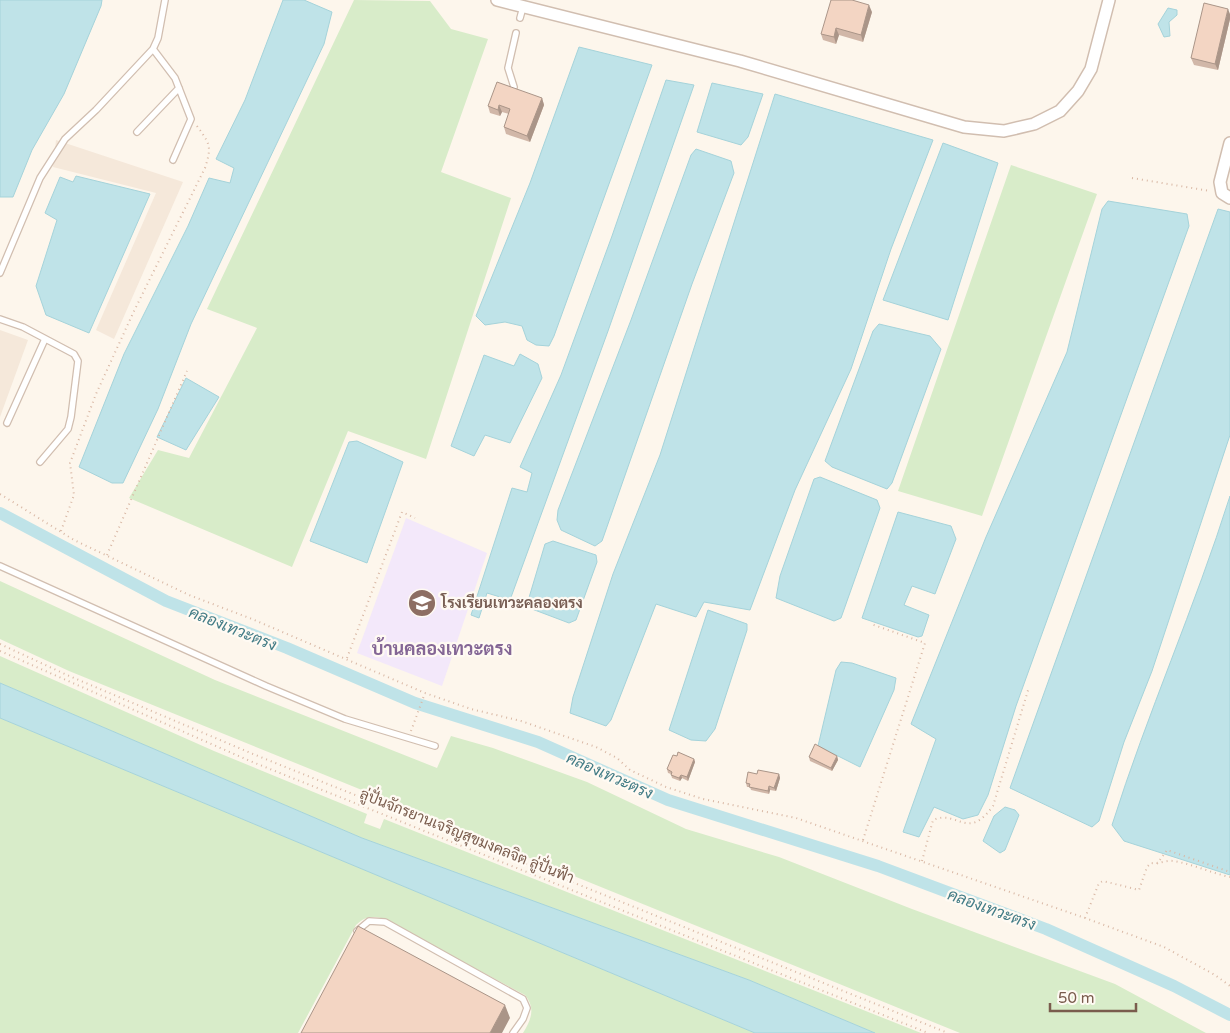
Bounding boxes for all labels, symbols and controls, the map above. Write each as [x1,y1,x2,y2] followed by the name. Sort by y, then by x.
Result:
[407,588,437,618] school or university icon: โรงเรียนเทวะคลองตรง
[440,592,583,612] place label: โรงเรียนเทวะคลองตรง
[186,602,279,656] water label: คลองเทวะตรง
[372,637,512,660] district label: บ้านคลองเทวะตรง
[563,748,656,804] water label: คลองเทวะตรง
[357,780,579,889] street label: ลู่ปั่นจักรยานเจริญสุขมงคลจิต ลู่ปั่นฟ้า
[945,885,1039,935] water label: คลองเทวะตรง
[1050,980,1136,1012] scale bar
[1058,989,1095,1007] text: 50 m

